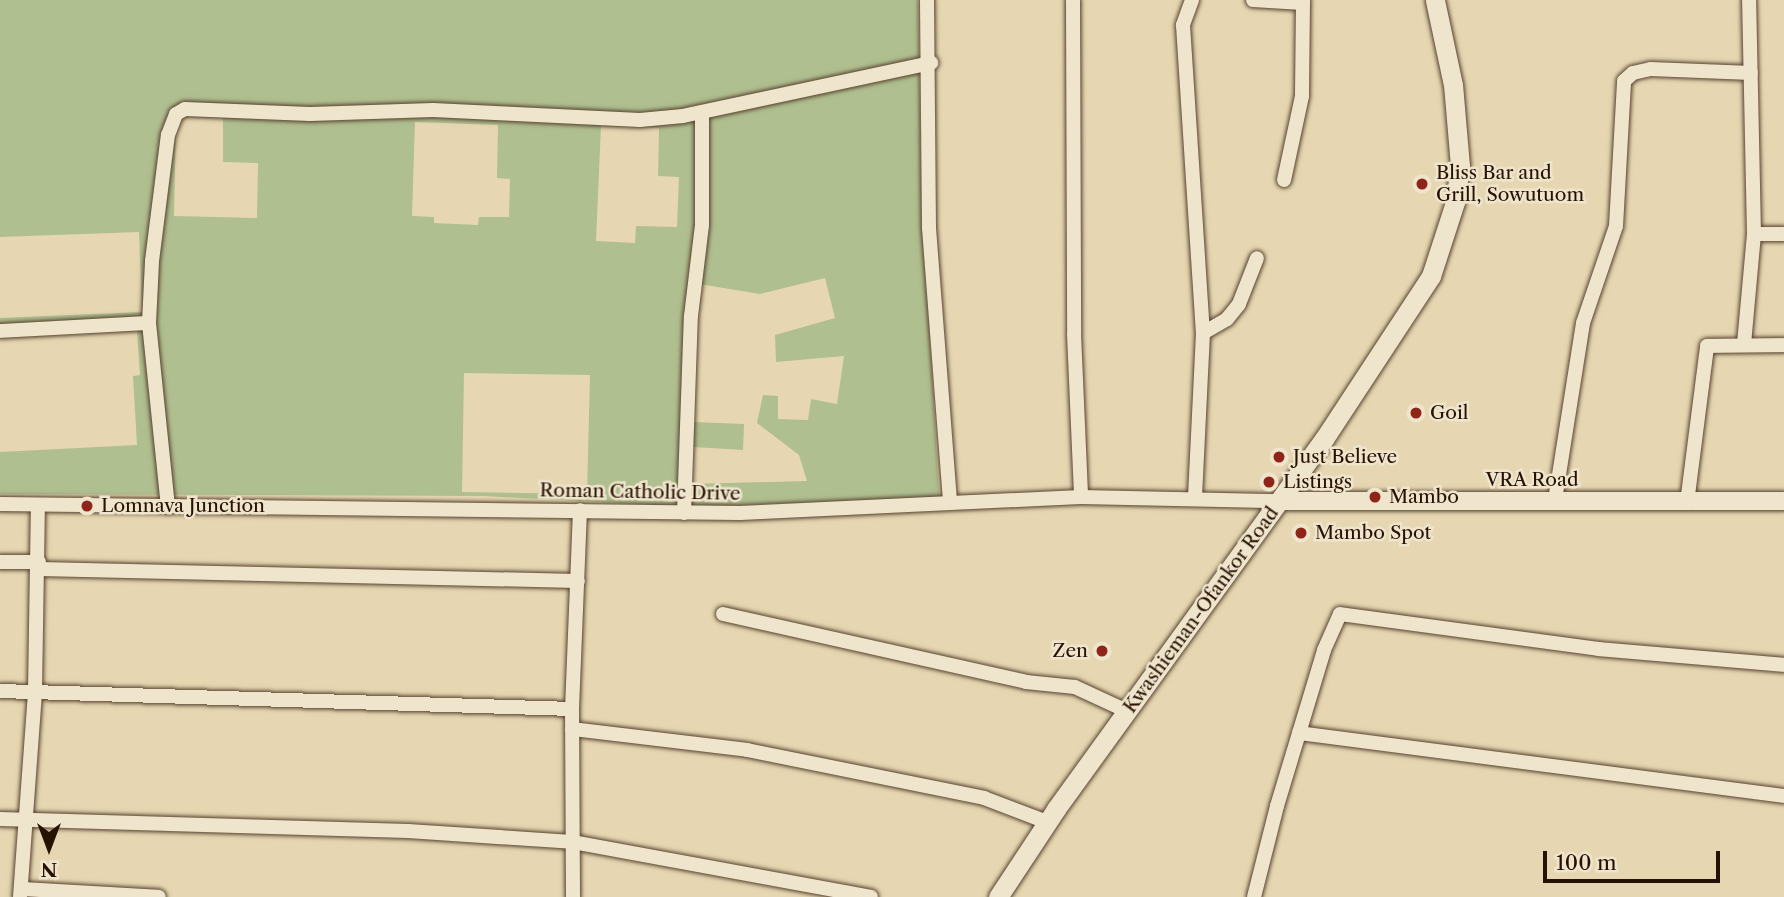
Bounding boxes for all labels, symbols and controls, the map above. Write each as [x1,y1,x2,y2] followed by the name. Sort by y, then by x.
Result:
[1436,162,1584,206] place label: Bliss Bar and Grill, Sowutuom
[1414,176,1430,192] marker: Bliss Bar and Grill, Sowutuom
[1430,402,1468,424] place label: Goil
[1408,405,1424,421] marker: Goil
[1293,446,1397,468] place label: Just Believe
[1271,449,1287,465] marker: Just Believe
[1485,469,1579,491] street label: VRA Road
[1283,471,1352,493] place label: Listings
[1261,474,1277,490] marker: Listings
[539,479,741,505] street label: Roman Catholic Drive
[1389,486,1459,508] place label: Mambo
[1367,489,1383,505] marker: Mambo
[101,495,265,517] place label: Lomnava Junction
[79,498,95,514] marker: Lomnava Junction
[1118,502,1284,718] street label: Kwashieman-Ofankor Road
[1315,522,1431,544] place label: Mambo Spot
[1293,525,1309,541] marker: Mambo Spot
[1053,640,1088,662] place label: Zen
[1094,643,1110,659] marker: Zen
[14,813,84,883] north arrow
[1546,838,1723,882] scale bar
[1556,850,1617,875] text: 100 m
[41,858,57,881] text: N

